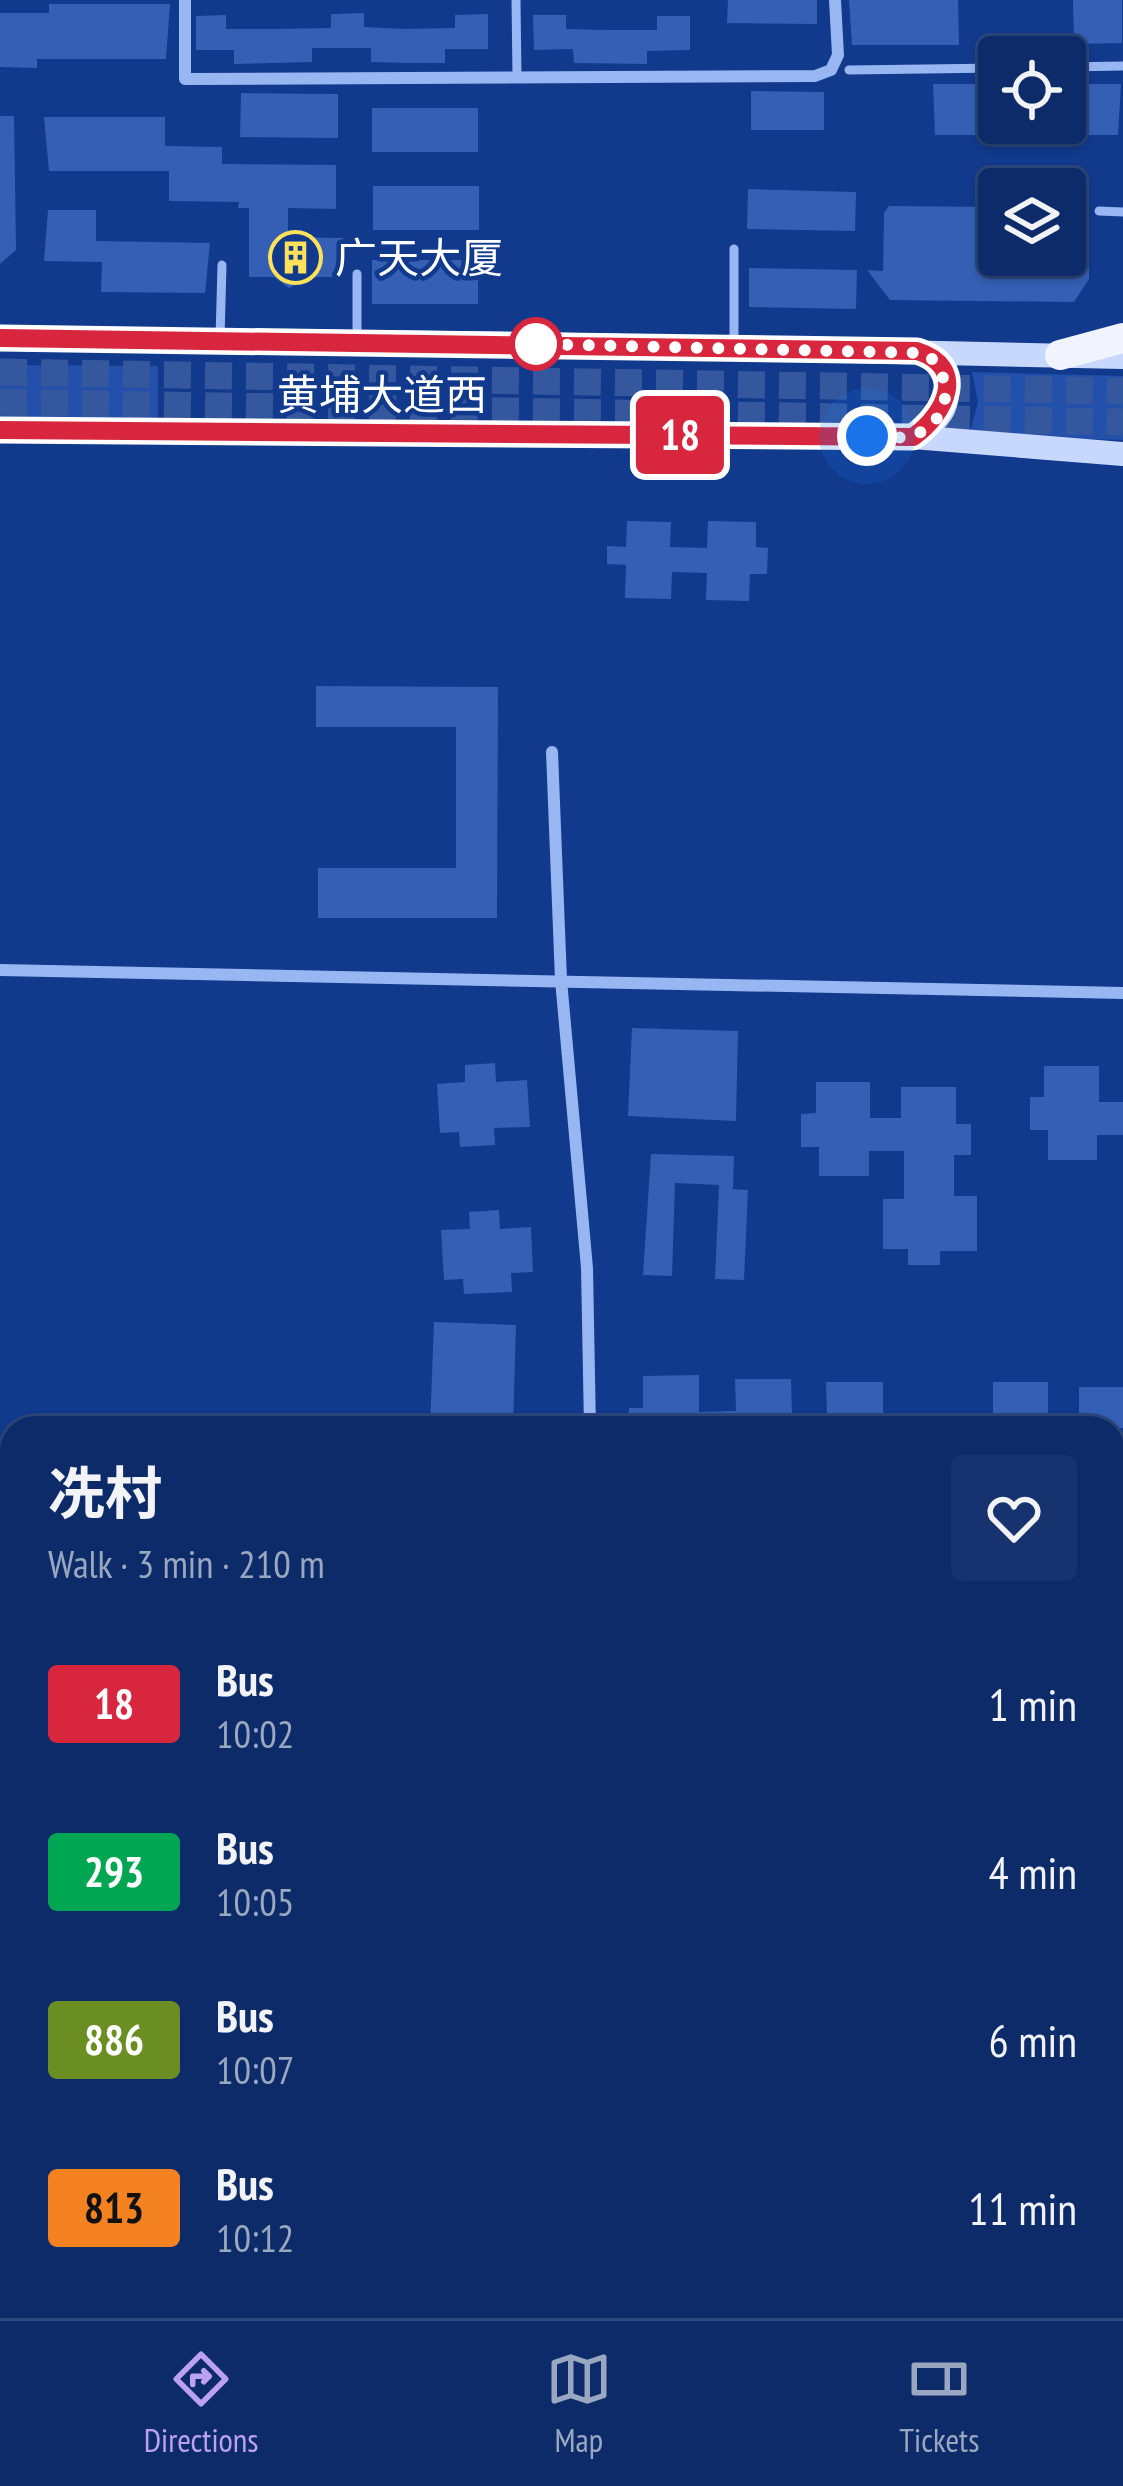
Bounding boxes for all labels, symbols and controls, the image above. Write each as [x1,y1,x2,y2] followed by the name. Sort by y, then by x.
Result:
[978,36,1086,276] map controls
[978,36,1086,144] button: locate
[978,168,1086,276] button: layers
[268,229,324,285] building icon: 广天大厦
[335,230,503,285] place label: 广天大厦
[511,319,561,369] unlabelled marker
[277,367,487,422] street label: 黄埔大道西
[626,396,734,474] line badge: 18
[837,406,897,466] your location
[660,407,700,462] text: 18
[951,1455,1077,1581] button: heart
[48,1456,162,1530] text: 冼村
[48,1538,325,1589] text: Walk · 3 min · 210 m
[216,1650,274,1708] text: Bus
[988,1675,1077,1733] text: 1 min
[94,1676,134,1731] text: 18
[216,1708,294,1759] text: 10:02
[216,1818,274,1876] text: Bus
[988,1843,1077,1901] text: 4 min
[84,1844,144,1899] text: 293
[216,1876,294,1927] text: 10:05
[216,1986,274,2044] text: Bus
[988,2011,1077,2069] text: 6 min
[84,2012,144,2067] text: 886
[216,2044,294,2095] text: 10:07
[216,2154,274,2212] text: Bus
[968,2179,1077,2237] text: 11 min
[84,2180,144,2235] text: 813
[216,2212,294,2263] text: 10:12
[144,2346,258,2461] tab: Directions
[546,2346,612,2461] tab: Map
[899,2346,979,2461] tab: Tickets

